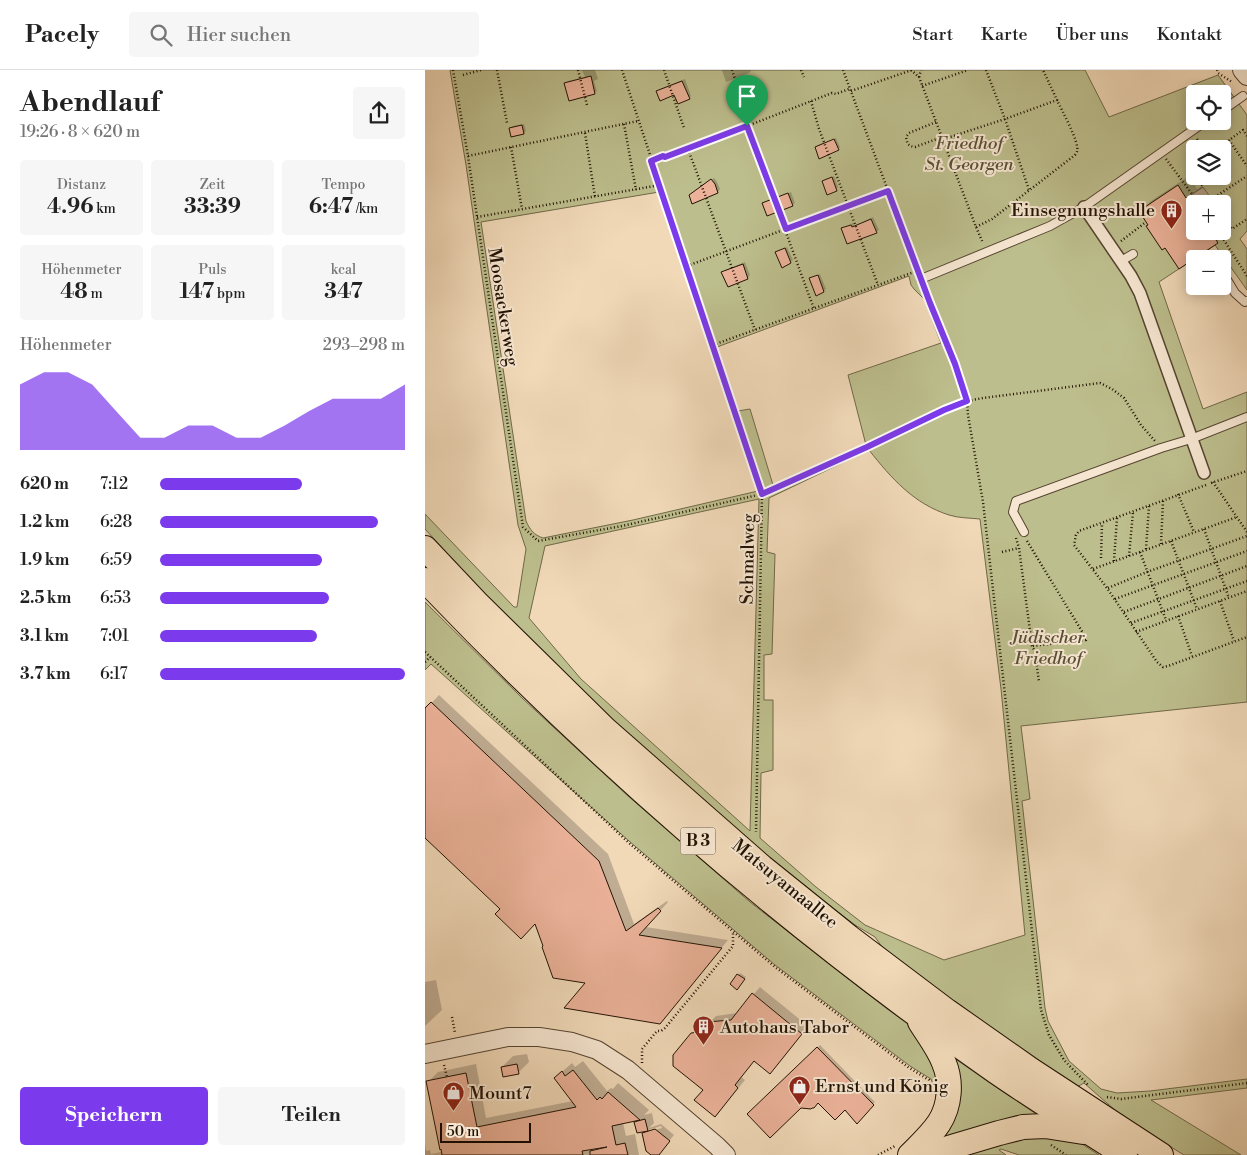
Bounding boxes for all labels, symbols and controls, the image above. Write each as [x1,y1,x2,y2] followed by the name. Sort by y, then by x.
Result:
[129,12,479,57] search box
[25,20,99,50] text: Pacely
[147,21,175,49] icon: search
[187,23,291,47] text: Hier suchen
[912,23,953,46] text: Start
[981,23,1028,46] text: Karte
[1056,23,1129,46] text: Über uns
[1157,23,1222,46] text: Kontakt
[726,75,768,126] pin
[733,82,761,110] icon: arrive
[20,85,160,120] text: Abendlauf
[1186,85,1231,295] map controls
[1186,85,1231,130] button: locate
[353,87,405,139] button: share
[20,122,140,142] text: 19:26 · 8 × 620 m
[925,132,1014,176] park label: Friedhof St. Georgen
[1186,140,1231,185] button: layers
[57,176,106,194] text: Distanz
[200,176,225,194] text: Zeit
[322,176,365,194] text: Tempo
[47,194,93,220] text: 4.96
[184,194,241,220] text: 33:39
[309,194,353,220] text: 6:47
[1186,195,1231,240] button: +
[1159,198,1183,229] building icon: Einsegnungshalle
[1011,199,1155,222] place label: Einsegnungshalle
[93,200,116,218] text: km
[353,200,378,218] text: /km
[482,246,524,369] street label: Moosackerweg
[1186,250,1231,295] button: −
[41,261,122,279] text: Höhenmeter
[199,261,226,279] text: Puls
[331,261,356,279] text: kcal
[60,279,88,305] text: 48
[180,279,214,305] text: 147
[324,279,363,305] text: 347
[88,285,103,303] text: m
[214,285,245,303] text: bpm
[20,335,112,355] text: Höhenmeter
[323,335,405,355] text: 293–298 m
[20,474,69,494] text: 620 m
[100,474,128,494] text: 7:12
[20,512,69,532] text: 1.2 km
[100,512,132,532] text: 6:28
[736,513,760,605] street label: Schmalweg
[20,550,69,570] text: 1.9 km
[100,550,132,570] text: 6:59
[20,588,71,608] text: 2.5 km
[100,588,131,608] text: 6:53
[20,626,69,646] text: 3.1 km
[100,626,129,646] text: 7:01
[1009,626,1086,670] park label: Jüdischer Friedhof
[20,664,70,684] text: 3.7 km
[100,664,127,684] text: 6:17
[681,828,715,854] road number: B 3
[727,834,843,934] street label: Matsuyamaallee
[692,1015,716,1046] building icon: Autohaus Tabor
[719,1016,850,1039] place label: Autohaus Tabor
[787,1074,811,1105] shop icon: Ernst und König
[815,1075,949,1098] place label: Ernst und König
[441,1081,465,1112] shop icon: Mount7
[469,1082,531,1105] place label: Mount7
[20,1087,208,1145] button: Speichern
[218,1087,405,1145] button: Teilen
[440,1120,531,1143] scale bar
[447,1123,479,1141] text: 50 m

